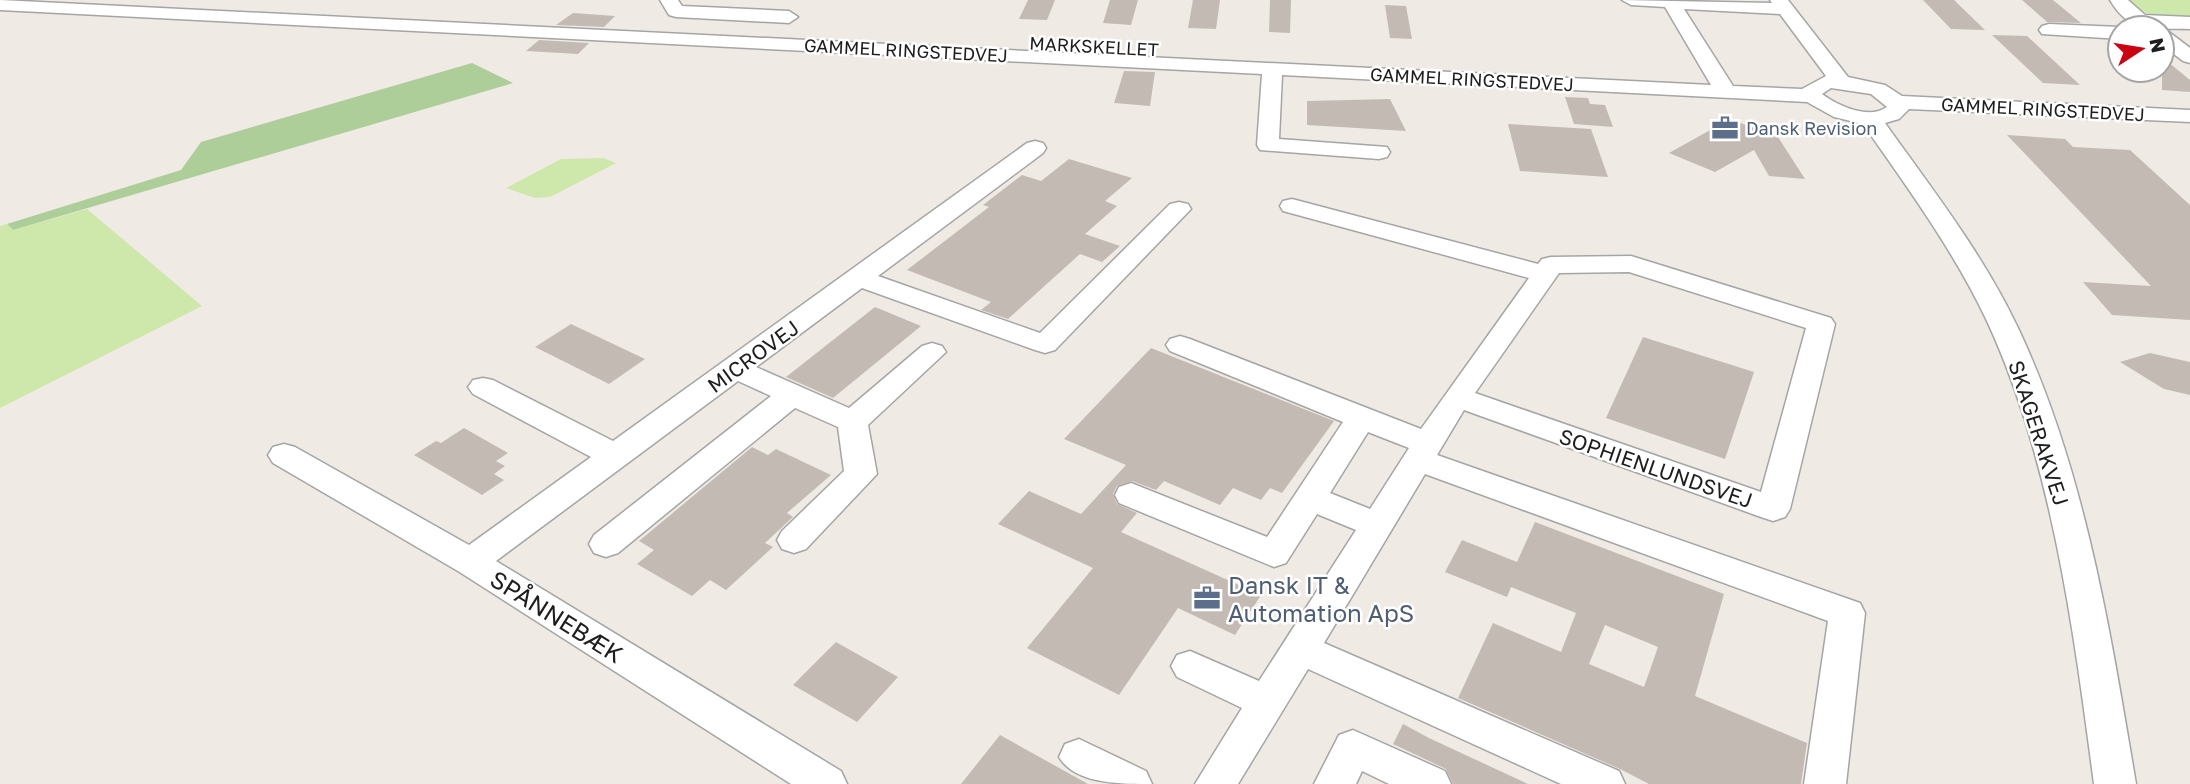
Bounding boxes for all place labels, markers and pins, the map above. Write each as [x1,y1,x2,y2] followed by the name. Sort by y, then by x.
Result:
[1710,113,1740,143] office icon: Dansk Revision
[1746,117,1877,139] place label: Dansk Revision
[1228,570,1414,627] place label: Dansk IT & Automation ApS
[1192,583,1222,613] office icon: Dansk IT & Automation ApS

